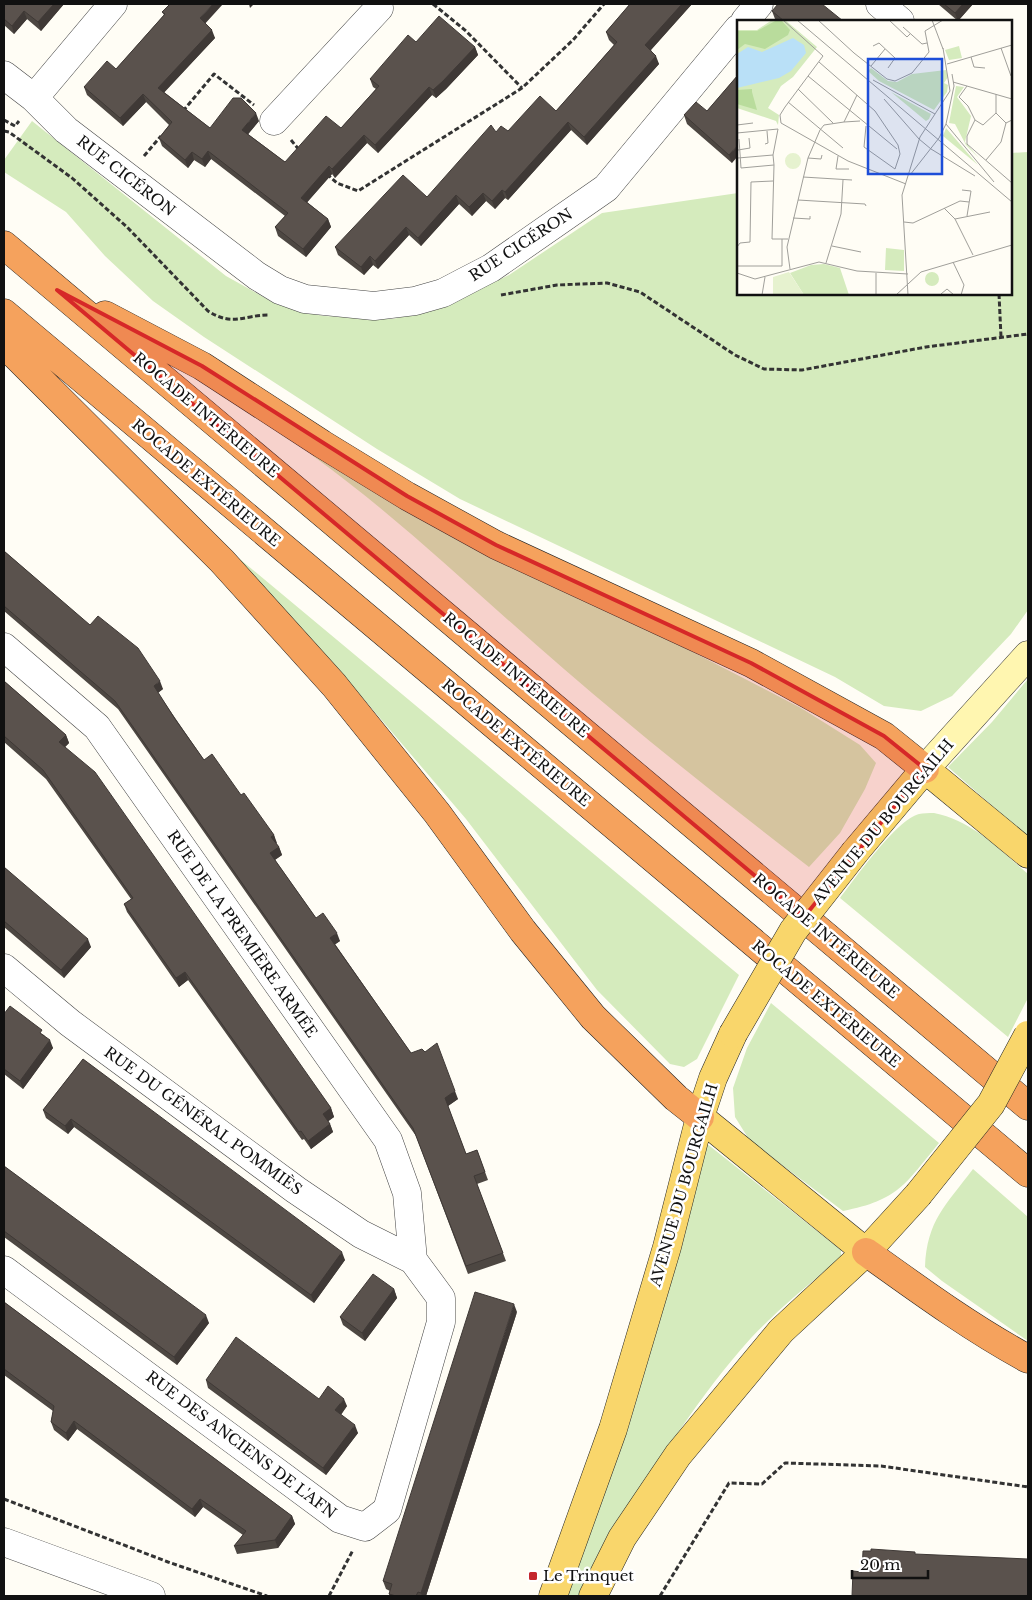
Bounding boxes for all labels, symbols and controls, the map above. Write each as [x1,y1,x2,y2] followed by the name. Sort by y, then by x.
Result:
[737,20,1012,295] inset map
[73,131,179,220] street label: RUE CICÉRON
[465,204,576,285] street label: RUE CICÉRON
[129,348,283,481] street label: ROCADE INTÉRIEURE
[128,415,285,550] street label: ROCADE EXTÉRIEURE
[439,608,593,741] street label: ROCADE INTÉRIEURE
[438,675,595,810] street label: ROCADE EXTÉRIEURE
[807,735,958,909] street label: AVENUE DU BOURGAILH
[163,826,322,1041] street label: RUE DE LA PREMIÈRE ARMÉE
[749,869,903,1002] street label: ROCADE INTÉRIEURE
[748,936,905,1071] street label: ROCADE EXTÉRIEURE
[101,1042,306,1199] street label: RUE DU GÉNÉRAL POMMIÈS
[645,1081,722,1290] street label: AVENUE DU BOURGAILH
[142,1367,340,1522] street label: RUE DES ANCIENS DE L'AFN
[852,1548,928,1580] scale bar
[860,1555,900,1574] text: 20 m
[543,1566,634,1585] place label: Le Trinquet
[527,1570,539,1582] marker: Le Trinquet

